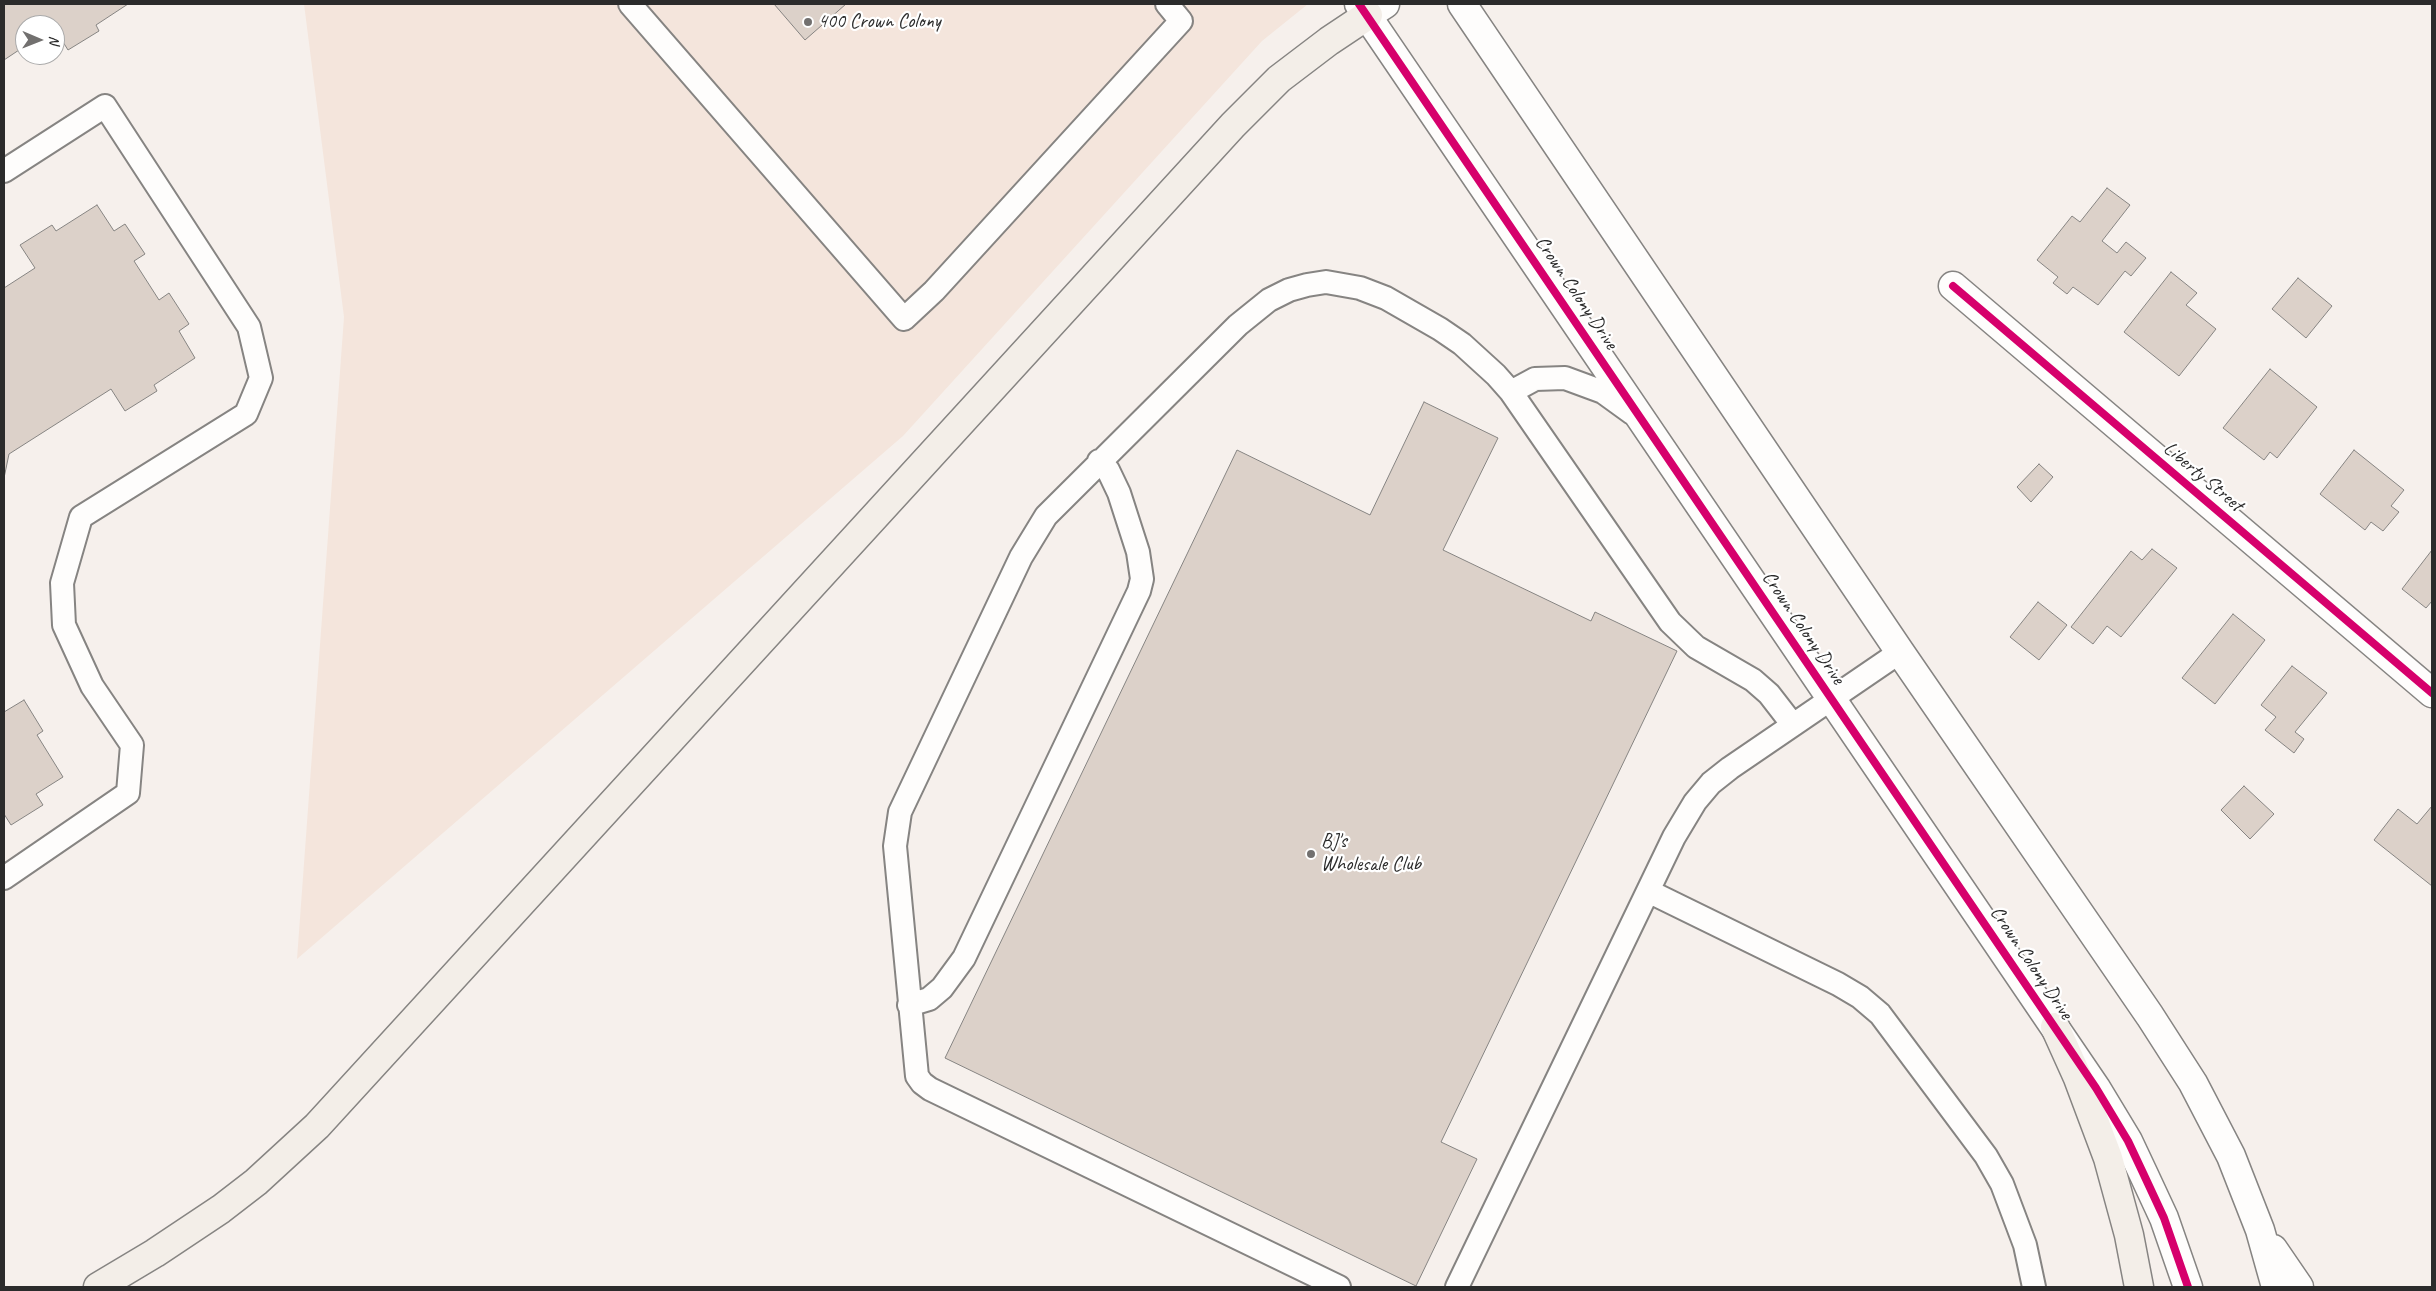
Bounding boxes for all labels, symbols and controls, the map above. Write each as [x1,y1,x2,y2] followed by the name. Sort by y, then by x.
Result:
[818,10,940,34] place label: 400 Crown Colony
[15,15,65,65] north arrow
[802,16,814,28] marker: 400 Crown Colony
[46,36,63,45] text: N
[1529,232,1623,354] street label: Crown Colony Drive
[2158,437,2248,517] street label: Liberty Street
[1756,567,1850,689] street label: Crown Colony Drive
[1321,830,1421,877] place label: BJ's Wholesale Club
[1305,848,1317,860] marker: BJ's Wholesale Club
[1984,902,2078,1024] street label: Crown Colony Drive

